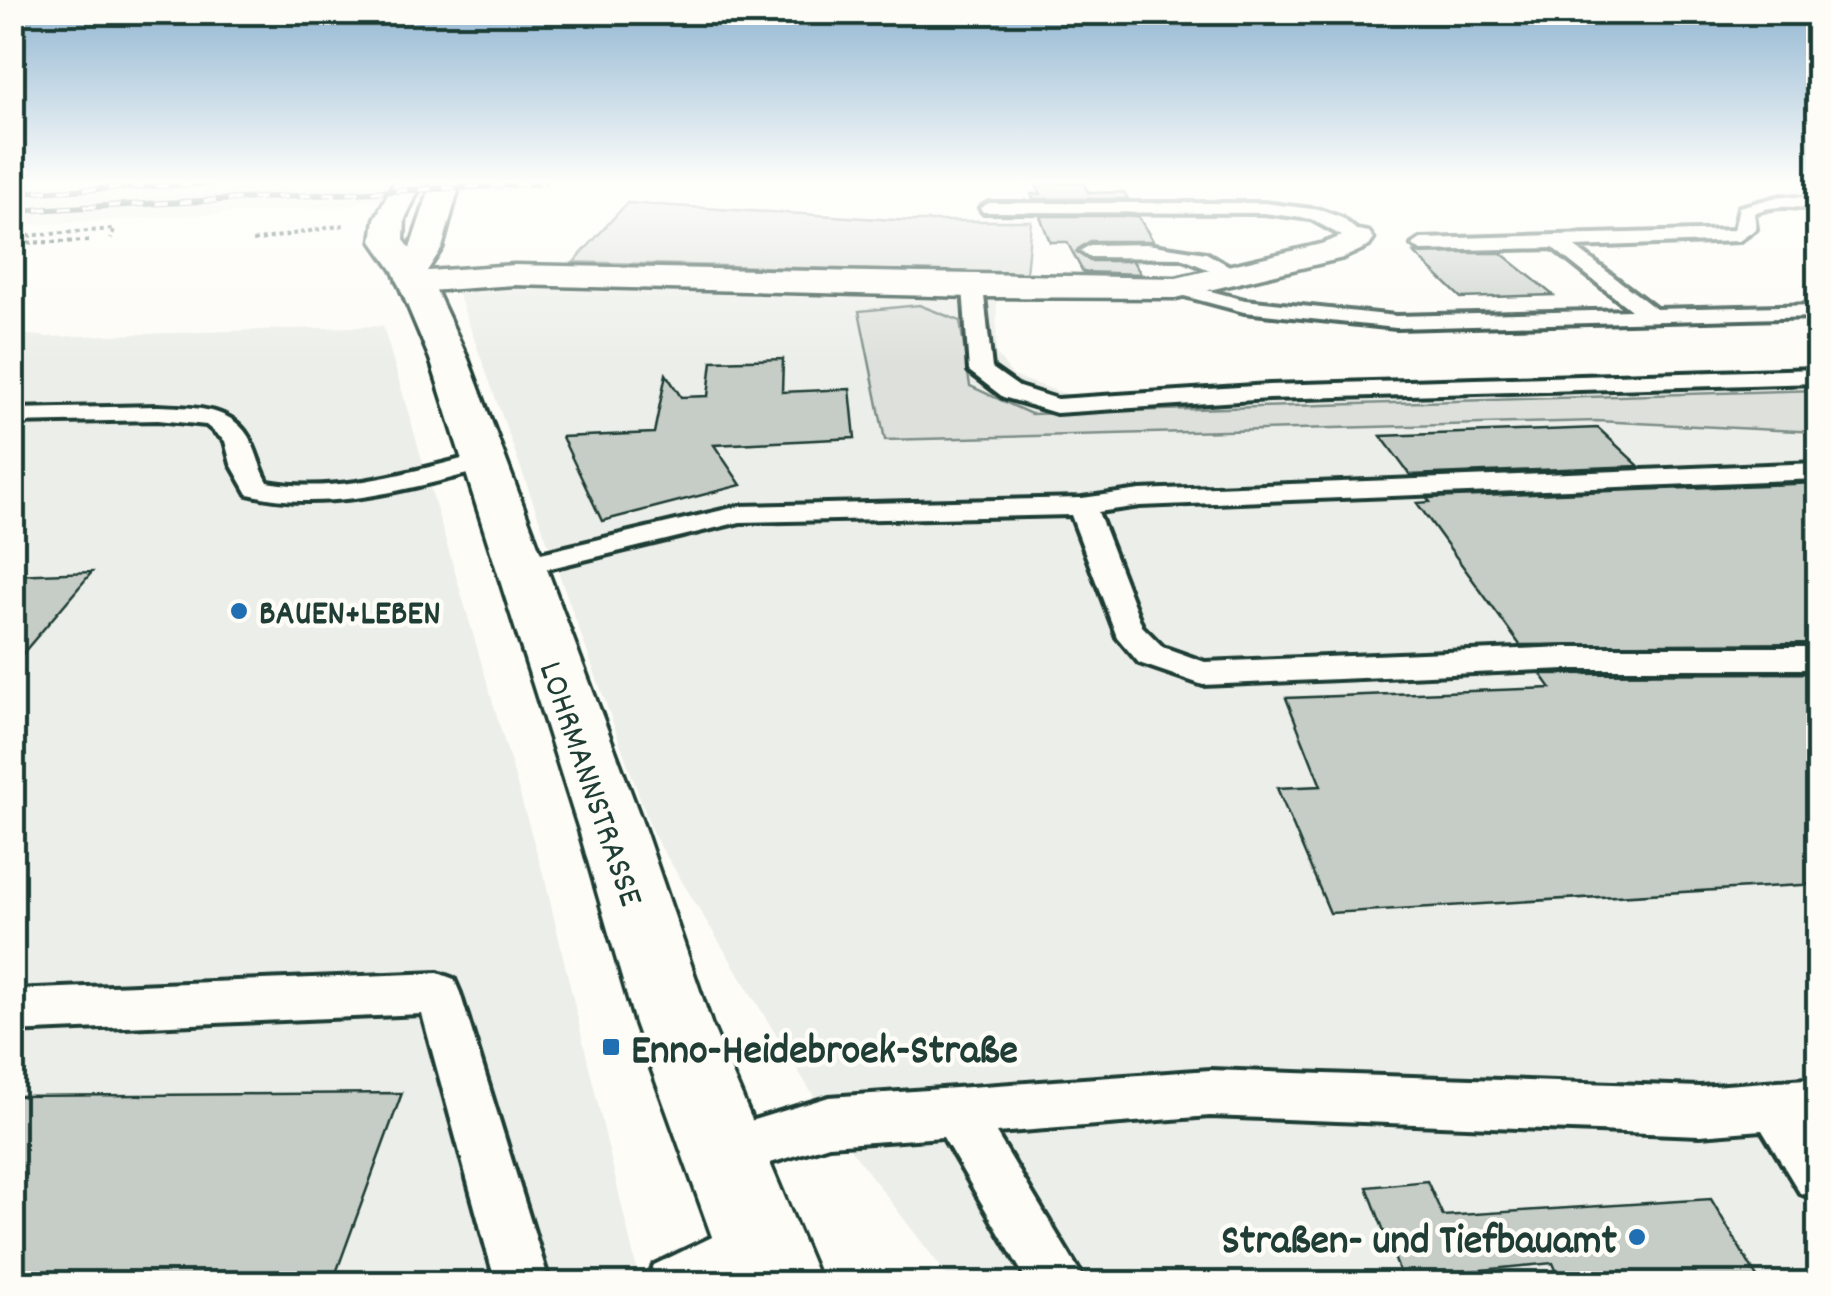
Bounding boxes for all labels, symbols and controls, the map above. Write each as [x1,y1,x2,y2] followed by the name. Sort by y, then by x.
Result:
[259,591,440,641] place label: BAUEN+LEBEN
[228,600,250,622] marker: BAUEN+LEBEN
[523,655,654,914] street label: LOHRMANNSTRASSE
[631,1024,1018,1084] place label: Enno-Heidebroek-Straße
[600,1036,622,1058] marker: Enno-Heidebroek-Straße
[1221,1214,1617,1274] place label: Straßen- und Tiefbauamt
[1626,1226,1648,1248] marker: Straßen- und Tiefbauamt

